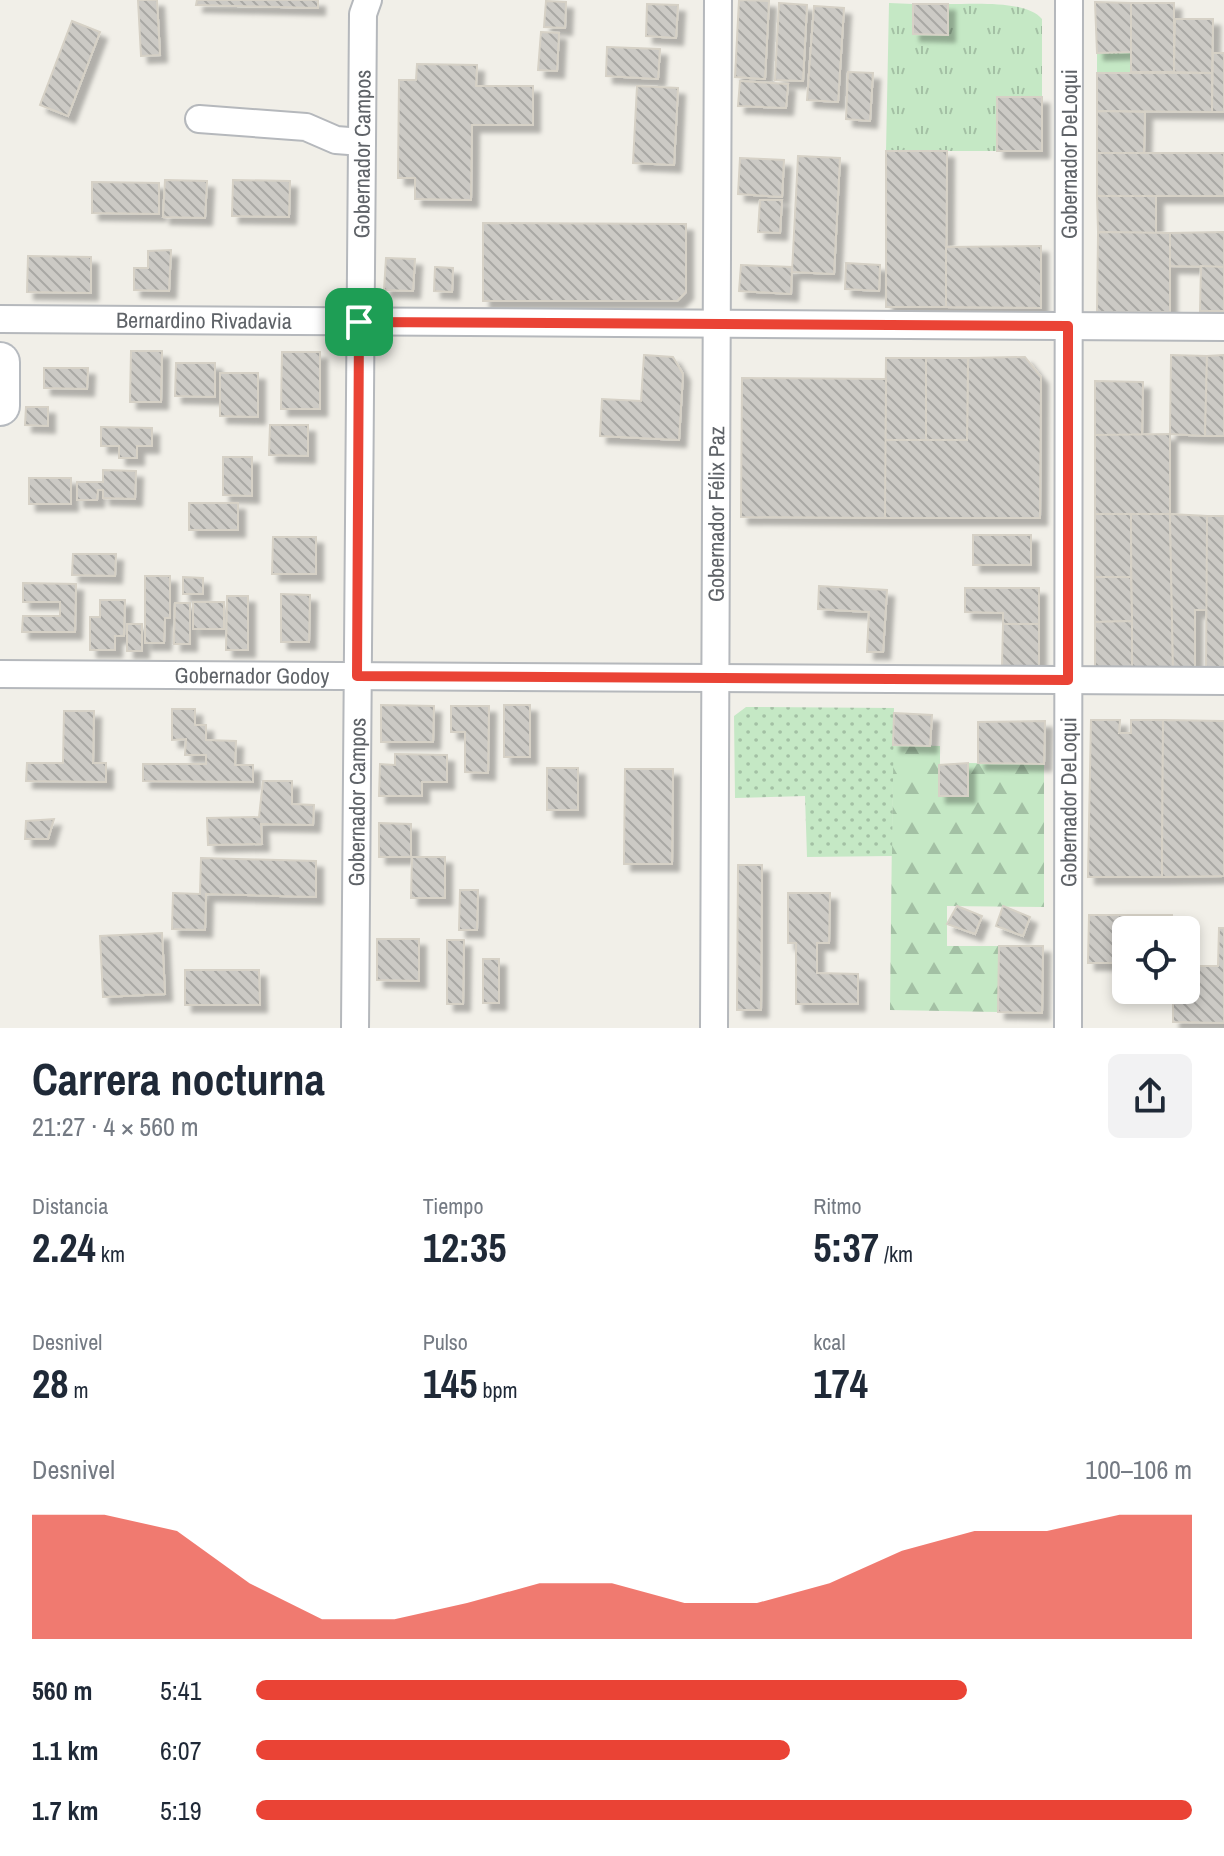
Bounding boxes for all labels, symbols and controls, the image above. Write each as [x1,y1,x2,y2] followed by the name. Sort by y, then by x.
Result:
[1054,69,1084,239] street label: Gobernador DeLoqui
[346,70,378,238] street label: Gobernador Campos
[325,288,393,356] pin
[337,300,381,344] icon: arrive
[116,305,292,336] street label: Bernardino Rivadavia
[701,426,731,602] street label: Gobernador Félix Paz
[175,660,329,691] street label: Gobernador Godoy
[1053,717,1083,887] street label: Gobernador DeLoqui
[341,718,372,886] street label: Gobernador Campos
[1112,916,1200,1004] map controls
[1112,916,1200,1004] button: locate
[32,1049,325,1109] text: Carrera nocturna
[1108,1054,1192,1138] button: share
[32,1109,199,1144] text: 21:27 · 4 × 560 m
[32,1191,108,1221] text: Distancia
[423,1191,483,1221] text: Tiempo
[813,1191,861,1221] text: Ritmo
[32,1221,96,1274] text: 2.24
[423,1221,507,1274] text: 12:35
[813,1221,879,1274] text: 5:37
[96,1239,125,1269] text: km
[879,1239,913,1269] text: /km
[32,1327,102,1357] text: Desnivel
[423,1327,468,1357] text: Pulso
[813,1327,845,1357] text: kcal
[32,1357,68,1410] text: 28
[423,1357,477,1410] text: 145
[813,1357,868,1410] text: 174
[68,1375,89,1405] text: m
[477,1375,518,1405] text: bpm
[32,1452,115,1487] text: Desnivel
[1085,1452,1192,1487] text: 100–106 m
[32,1673,92,1708] text: 560 m
[160,1673,202,1708] text: 5:41
[32,1733,98,1768] text: 1.1 km
[160,1733,202,1768] text: 6:07
[32,1793,98,1828] text: 1.7 km
[160,1793,202,1828] text: 5:19

